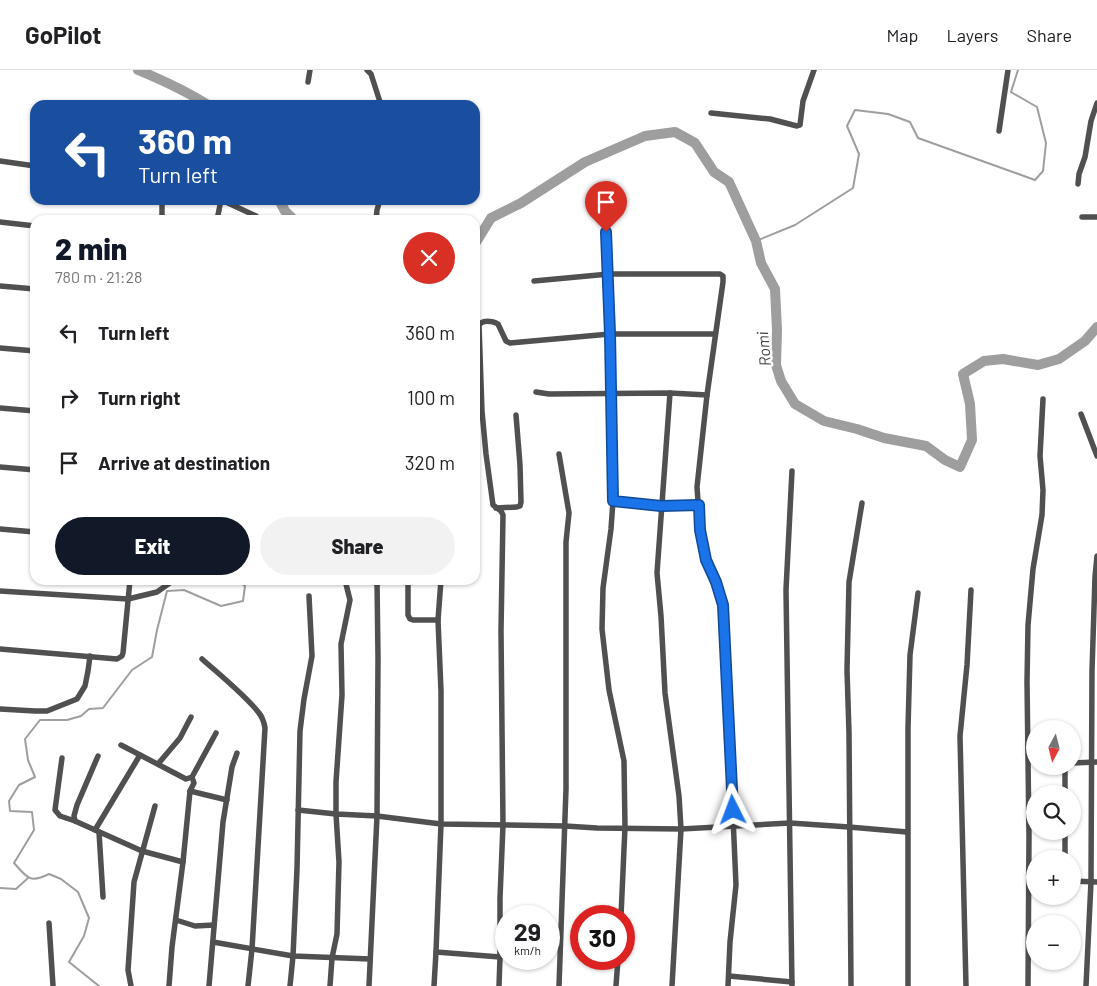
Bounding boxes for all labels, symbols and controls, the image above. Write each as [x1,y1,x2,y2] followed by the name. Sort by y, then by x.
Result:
[25,20,102,49] text: GoPilot
[886,24,918,46] text: Map
[946,24,999,46] text: Layers
[1027,24,1072,46] text: Share
[138,119,232,161] text: 360 m
[55,120,120,185] icon: left
[138,161,218,187] text: Turn left
[585,181,627,232] pin
[592,188,620,216] icon: arrive
[55,230,127,266] text: 2 min
[403,232,455,284] button: close
[55,267,142,286] text: 780 m · 21:28
[55,319,83,347] icon: left
[98,321,169,344] text: Turn left
[405,321,455,344] text: 360 m
[752,331,774,367] water label: Romi
[55,384,83,412] icon: right
[98,386,180,409] text: Turn right
[407,386,455,409] text: 100 m
[55,449,83,477] icon: arrive
[98,451,270,474] text: Arrive at destination
[405,451,455,474] text: 320 m
[55,517,250,575] button: Exit
[260,517,455,575] button: Share
[1026,720,1081,775] north arrow
[1026,720,1081,970] map controls
[706,783,758,835] position arrow
[1026,785,1081,840] button: search
[1026,850,1081,905] button: +
[570,905,635,970] speed limit sign: 30
[1026,915,1081,970] button: −
[514,916,541,946] text: 29
[514,943,541,957] text: km/h

